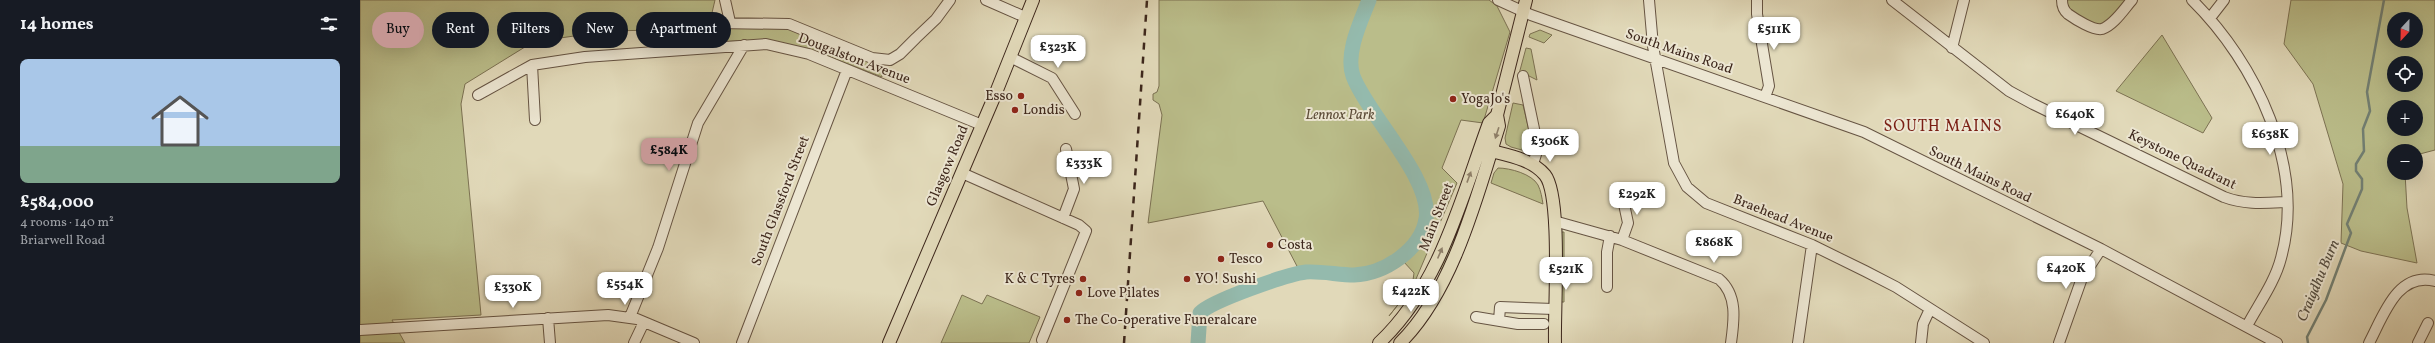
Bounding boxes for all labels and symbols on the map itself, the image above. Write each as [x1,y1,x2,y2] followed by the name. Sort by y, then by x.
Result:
[2387,12,2423,48] north arrow
[1746,17,1802,51] pin: £511K
[1623,25,1735,79] street label: South Mains Road
[795,29,913,89] street label: Dougalston Avenue
[1030,35,1086,69] pin: £323K
[985,87,1013,106] place label: Esso
[1461,90,1510,109] place label: YogaJo's
[1016,91,1026,101] marker: Esso
[1448,94,1458,104] marker: YogaJo's
[1023,101,1065,120] place label: Londis
[2047,102,2103,136] pin: £640K
[1010,105,1020,115] marker: Londis
[1306,106,1375,125] park label: Lennox Park
[1883,116,2003,138] district label: SOUTH MAINS
[922,122,974,210] street label: Glasgow Road
[2242,122,2298,156] pin: £638K
[2125,126,2239,194] street label: Keystone Quadrant
[1494,127,1500,139] one-way arrow
[1522,129,1578,163] pin: £306K
[747,133,815,269] street label: South Glassford Street
[641,138,697,172] pin: £584K
[1925,142,2035,208] street label: South Mains Road
[1056,151,1112,185] pin: £333K
[1466,170,1472,182] one-way arrow
[1415,180,1459,254] street label: Main Street
[1609,182,1665,216] pin: £292K
[1730,190,1836,248] street label: Braehead Avenue
[1686,230,1742,264] pin: £868K
[1278,236,1312,255] place label: Costa
[2292,237,2346,325] water label: Craigdhu Burn
[1265,240,1275,250] marker: Costa
[1437,247,1443,258] one-way arrow
[1229,250,1263,269] place label: Tesco
[1216,254,1226,264] marker: Tesco
[2038,256,2094,290] pin: £420K
[1538,257,1594,291] pin: £521K
[1004,270,1075,289] place label: K & C Tyres
[1195,270,1256,289] place label: YO! Sushi
[597,272,653,306] pin: £554K
[1078,274,1088,284] marker: K & C Tyres
[1182,274,1192,284] marker: YO! Sushi
[485,275,541,309] pin: £330K
[1383,279,1439,313] pin: £422K
[1087,284,1160,303] place label: Love Pilates
[1074,288,1084,298] marker: Love Pilates
[1075,311,1257,330] place label: The Co-operative Funeralcare
[1062,315,1072,325] marker: The Co-operative Funeralcare

